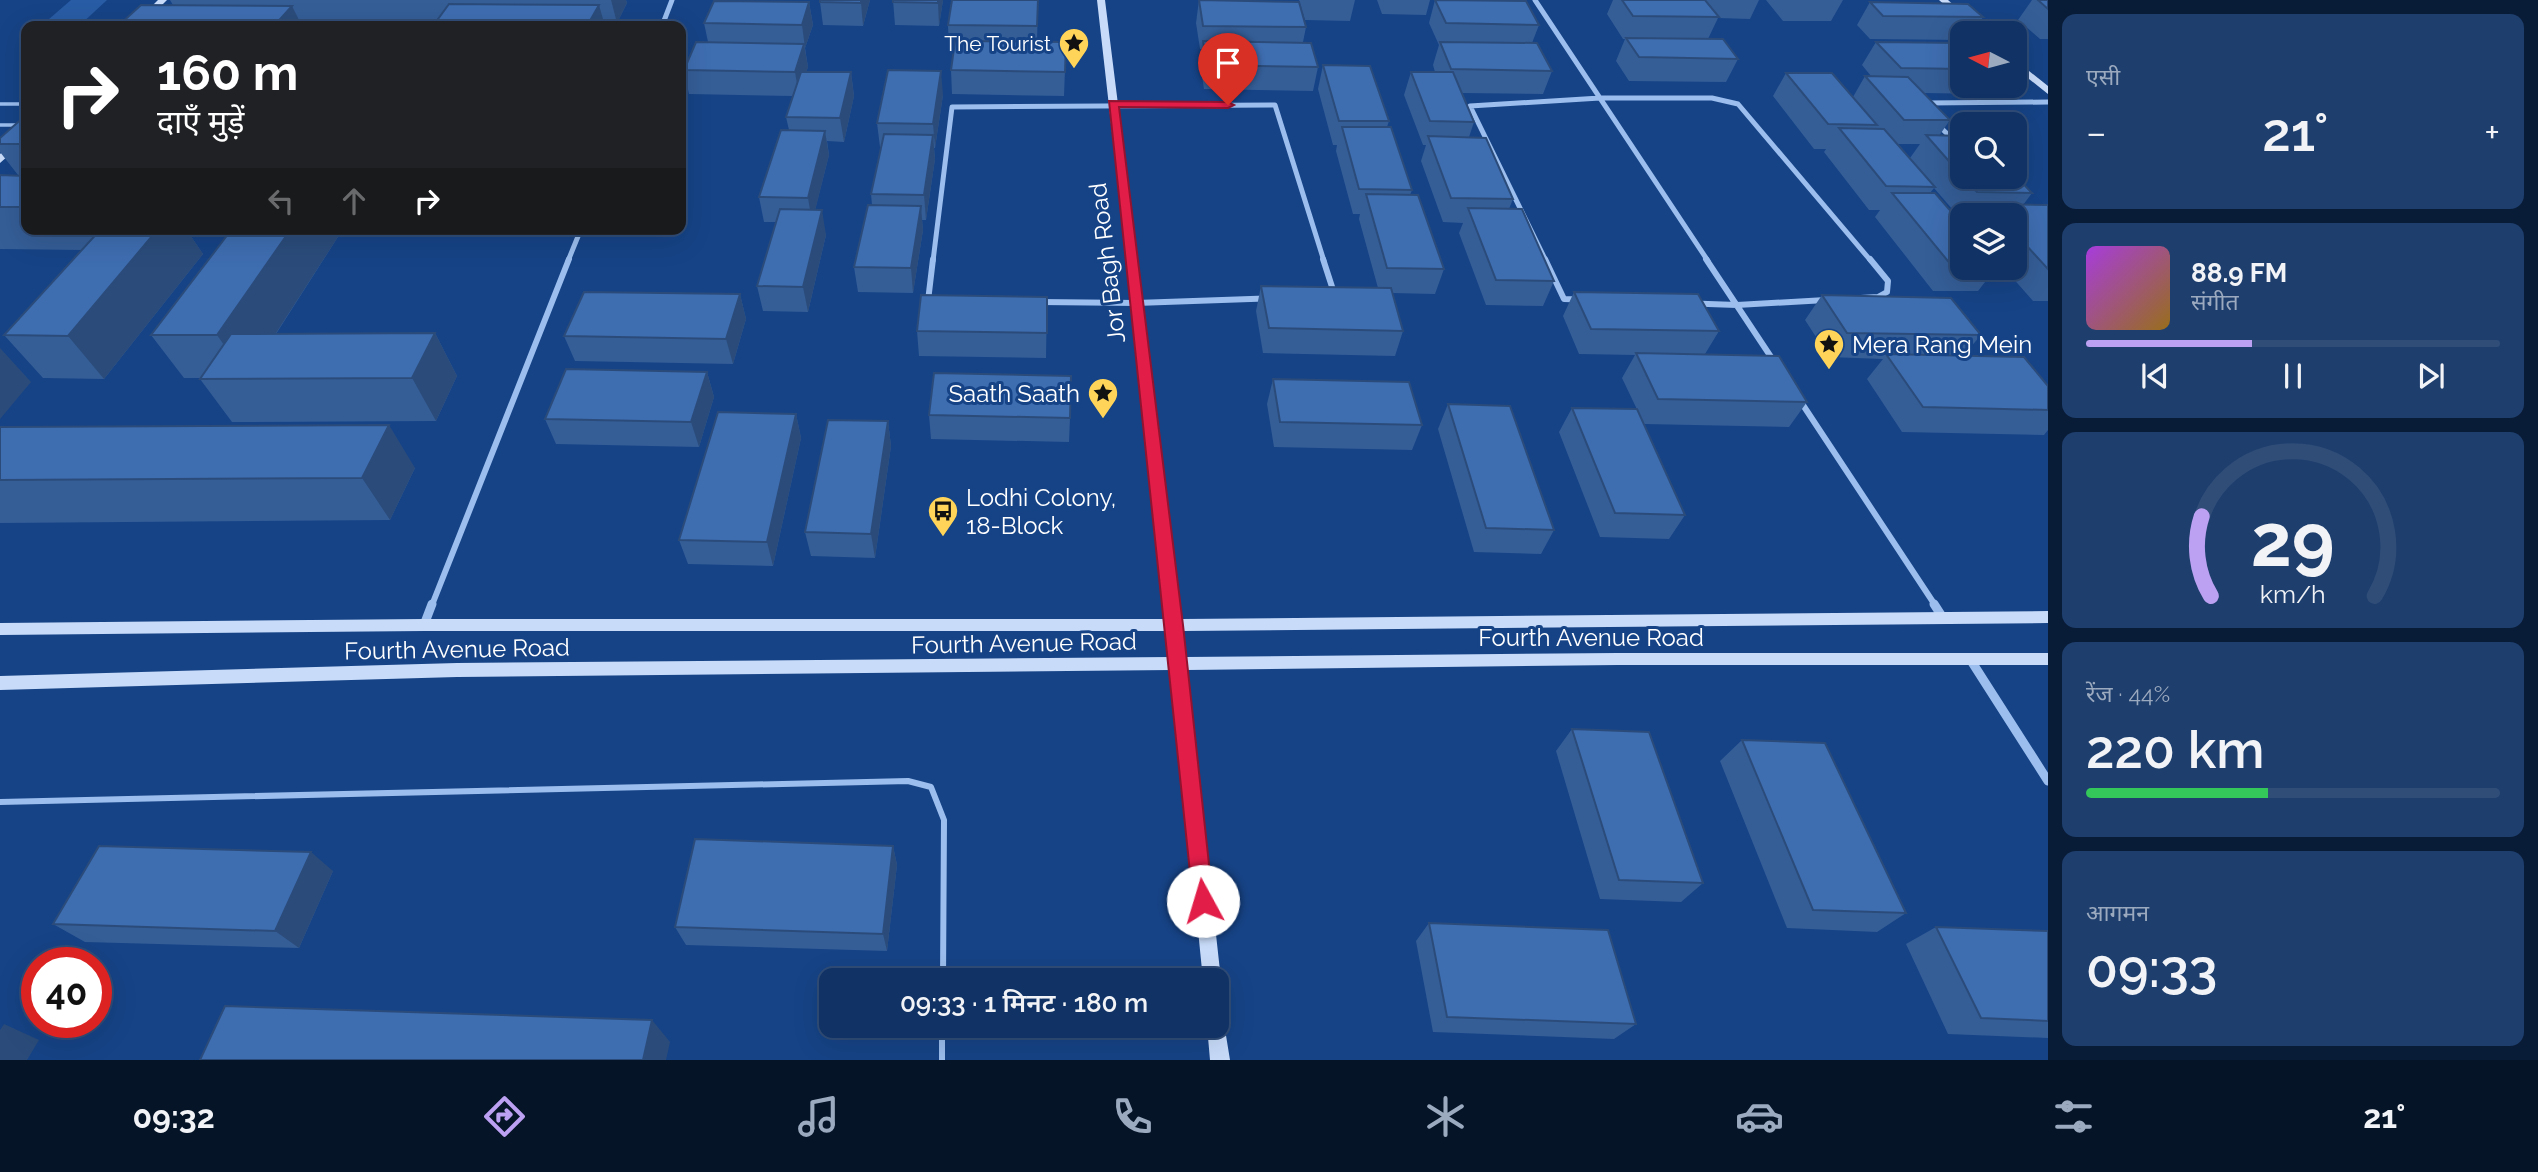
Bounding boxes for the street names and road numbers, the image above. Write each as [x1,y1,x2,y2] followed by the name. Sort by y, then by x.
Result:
[1083,181,1131,345] street label: Jor Bagh Road
[1478,623,1704,652] street label: Fourth Avenue Road
[911,627,1137,659] street label: Fourth Avenue Road
[344,633,570,665] street label: Fourth Avenue Road

